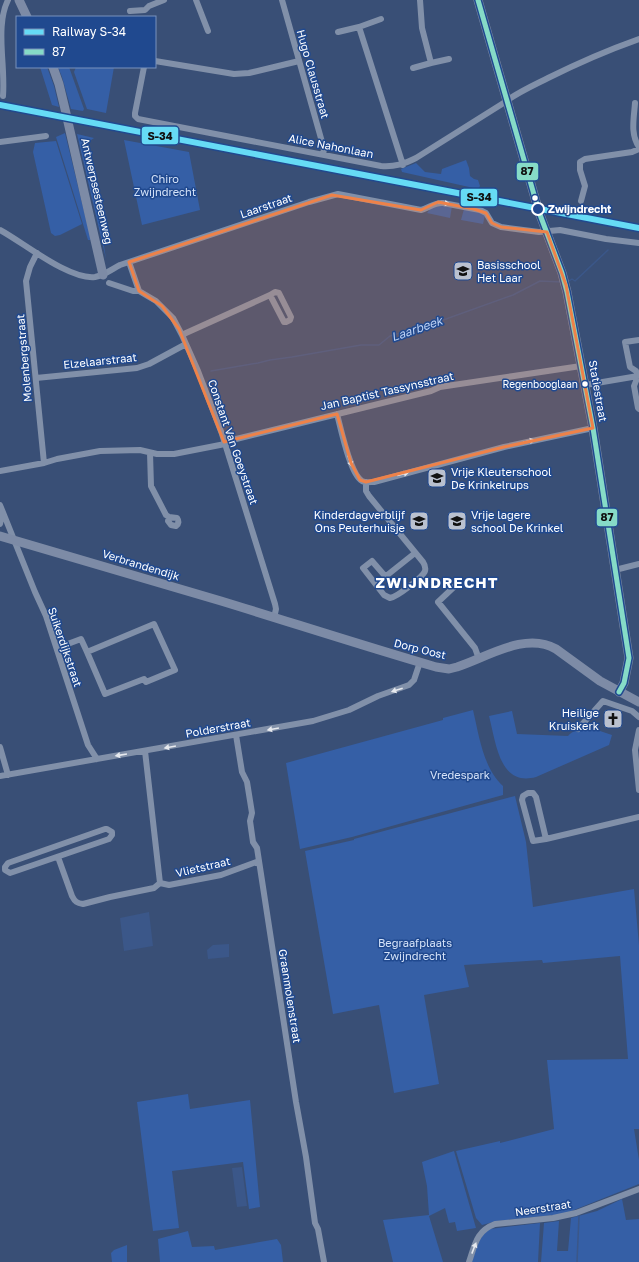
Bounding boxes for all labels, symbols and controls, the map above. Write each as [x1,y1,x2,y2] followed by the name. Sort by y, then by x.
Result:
[16,16,156,68] legend
[52,24,126,39] text: Railway S-34
[295,28,332,120] street label: Hugo Clausstraat
[52,44,66,59] text: 87
[141,126,179,145] line badge: S-34
[147,129,173,142] text: S-34
[288,131,375,160] street label: Alice Nahonlaan
[79,137,116,245] street label: Antwerpsesteenweg
[516,162,539,181] line badge: 87
[520,164,534,177] text: 87
[134,172,196,198] park label: Chiro Zwijndrecht
[460,188,498,207] line badge: S-34
[466,190,492,203] text: S-34
[238,191,294,221] street label: Laarstraat
[530,193,540,203] unlabelled marker
[438,200,450,207] one-way arrow
[531,202,545,216] marker: Zwijndrecht
[548,202,612,215] place label: Zwijndrecht
[477,258,541,284] place label: Basisschool Het Laar
[452,260,474,282] school or university icon: Basisschool Het Laar
[389,312,446,344] water label: Laarbeek
[13,314,34,402] street label: Molenbergstraat
[63,350,137,371] street label: Elzelaarstraat
[587,359,610,423] street label: Statiestraat
[319,369,455,412] street label: Jan Baptist Tassynsstraat
[206,378,261,506] street label: Constant Van Goeystraat
[502,378,578,390] place label: Regenbooglaan
[580,379,590,389] marker: Regenbooglaan
[523,438,536,444] one-way arrow
[347,455,353,467] one-way arrow
[451,465,552,491] place label: Vrije Kleuterschool De Krinkelrups
[426,467,448,489] school or university icon: Vrije Kleuterschool De Krinkelrups
[398,471,410,477] one-way arrow
[314,508,405,534] place label: Kinderdagverblijf Ons Peuterhuisje
[471,508,564,534] place label: Vrije lagere school De Krinkel
[596,508,618,527] line badge: 87
[408,510,430,532] school or university icon: Kinderdagverblijf Ons Peuterhuisje
[446,510,468,532] school or university icon: Vrije lagere school De Krinkel
[600,510,614,523] text: 87
[101,547,181,582] street label: Verbrandendijk
[376,573,498,591] district label: ZWIJNDRECHT
[46,605,85,688] street label: Suikerdijkstraat
[393,636,447,661] street label: Dorp Oost
[390,687,402,693] one-way arrow
[549,706,599,732] place label: Heilige Kruiskerk
[602,708,624,730] church icon: Heilige Kruiskerk
[184,715,251,740] street label: Polderstraat
[267,726,280,732] one-way arrow
[164,744,176,750] one-way arrow
[115,752,128,758] one-way arrow
[430,768,490,781] park label: Vredespark
[174,854,232,879] street label: Vlietstraat
[378,936,452,962] park label: Begraafplaats Zwijndrecht
[277,948,304,1044] street label: Graanmolenstraat
[514,1197,572,1218] street label: Neerstraat
[471,1242,477,1254] one-way arrow

